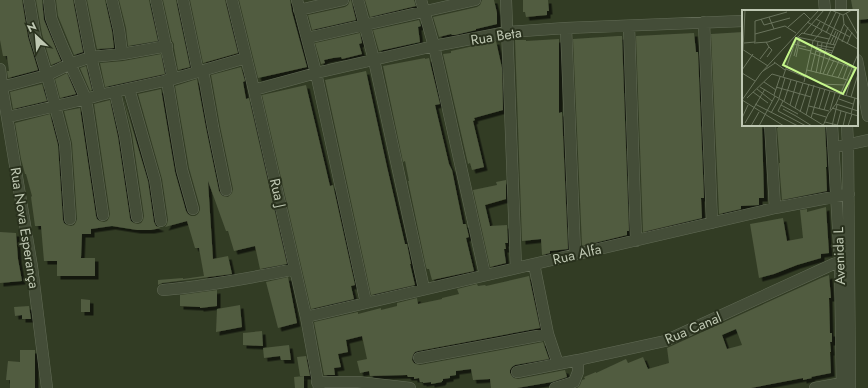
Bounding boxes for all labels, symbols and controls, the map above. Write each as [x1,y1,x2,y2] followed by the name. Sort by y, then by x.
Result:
[742,10,858,126] inset map
[16,16,56,56] north arrow
[24,18,39,36] text: N
[469,22,523,50] street label: Rua Beta
[6,166,44,290] street label: Rua Nova Esperança
[265,176,291,210] street label: Rua J
[828,226,850,285] street label: Avenida L
[551,239,603,269] street label: Rua Alfa
[662,307,724,349] street label: Rua Canal

